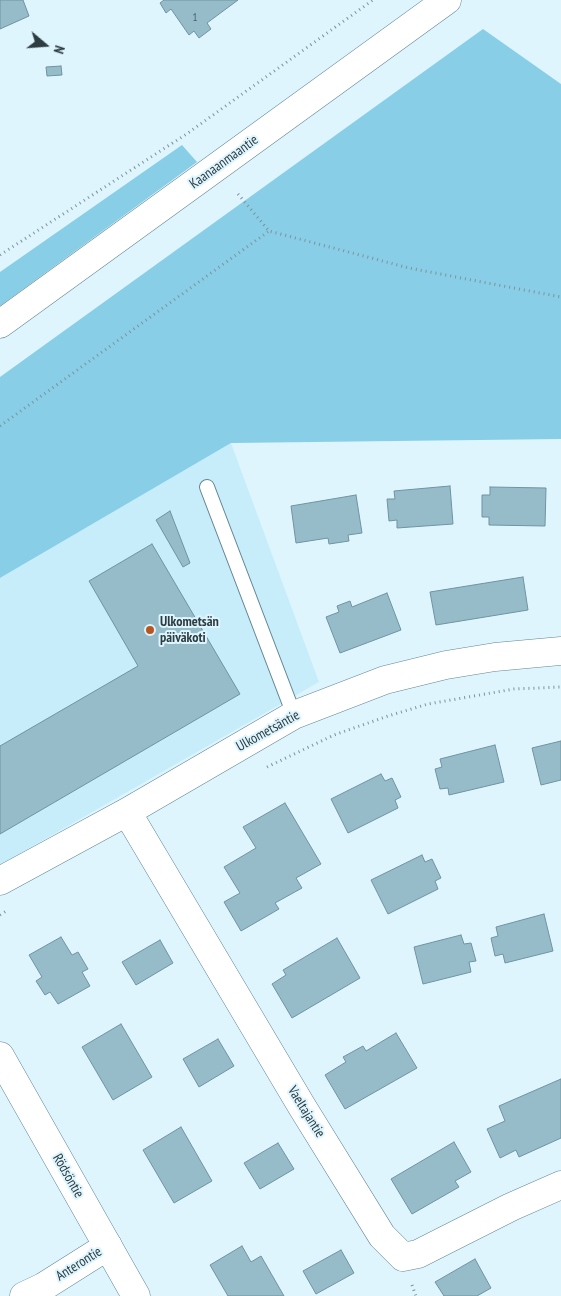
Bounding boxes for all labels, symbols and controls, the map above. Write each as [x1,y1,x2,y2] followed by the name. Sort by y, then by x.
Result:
[193,11,197,25] house number: 1
[20,20,70,70] north arrow
[50,43,69,56] text: N
[187,132,261,192] street label: Kaanaanmaantie
[160,614,219,646] place label: Ulkometsän päiväkoti
[144,624,156,636] marker: Ulkometsän päiväkoti
[233,707,303,755] street label: Ulkometsäntie
[284,1083,328,1141] street label: Vaeltajantie
[49,1151,87,1201] street label: Rödsöntie
[53,1243,105,1285] street label: Anterontie

